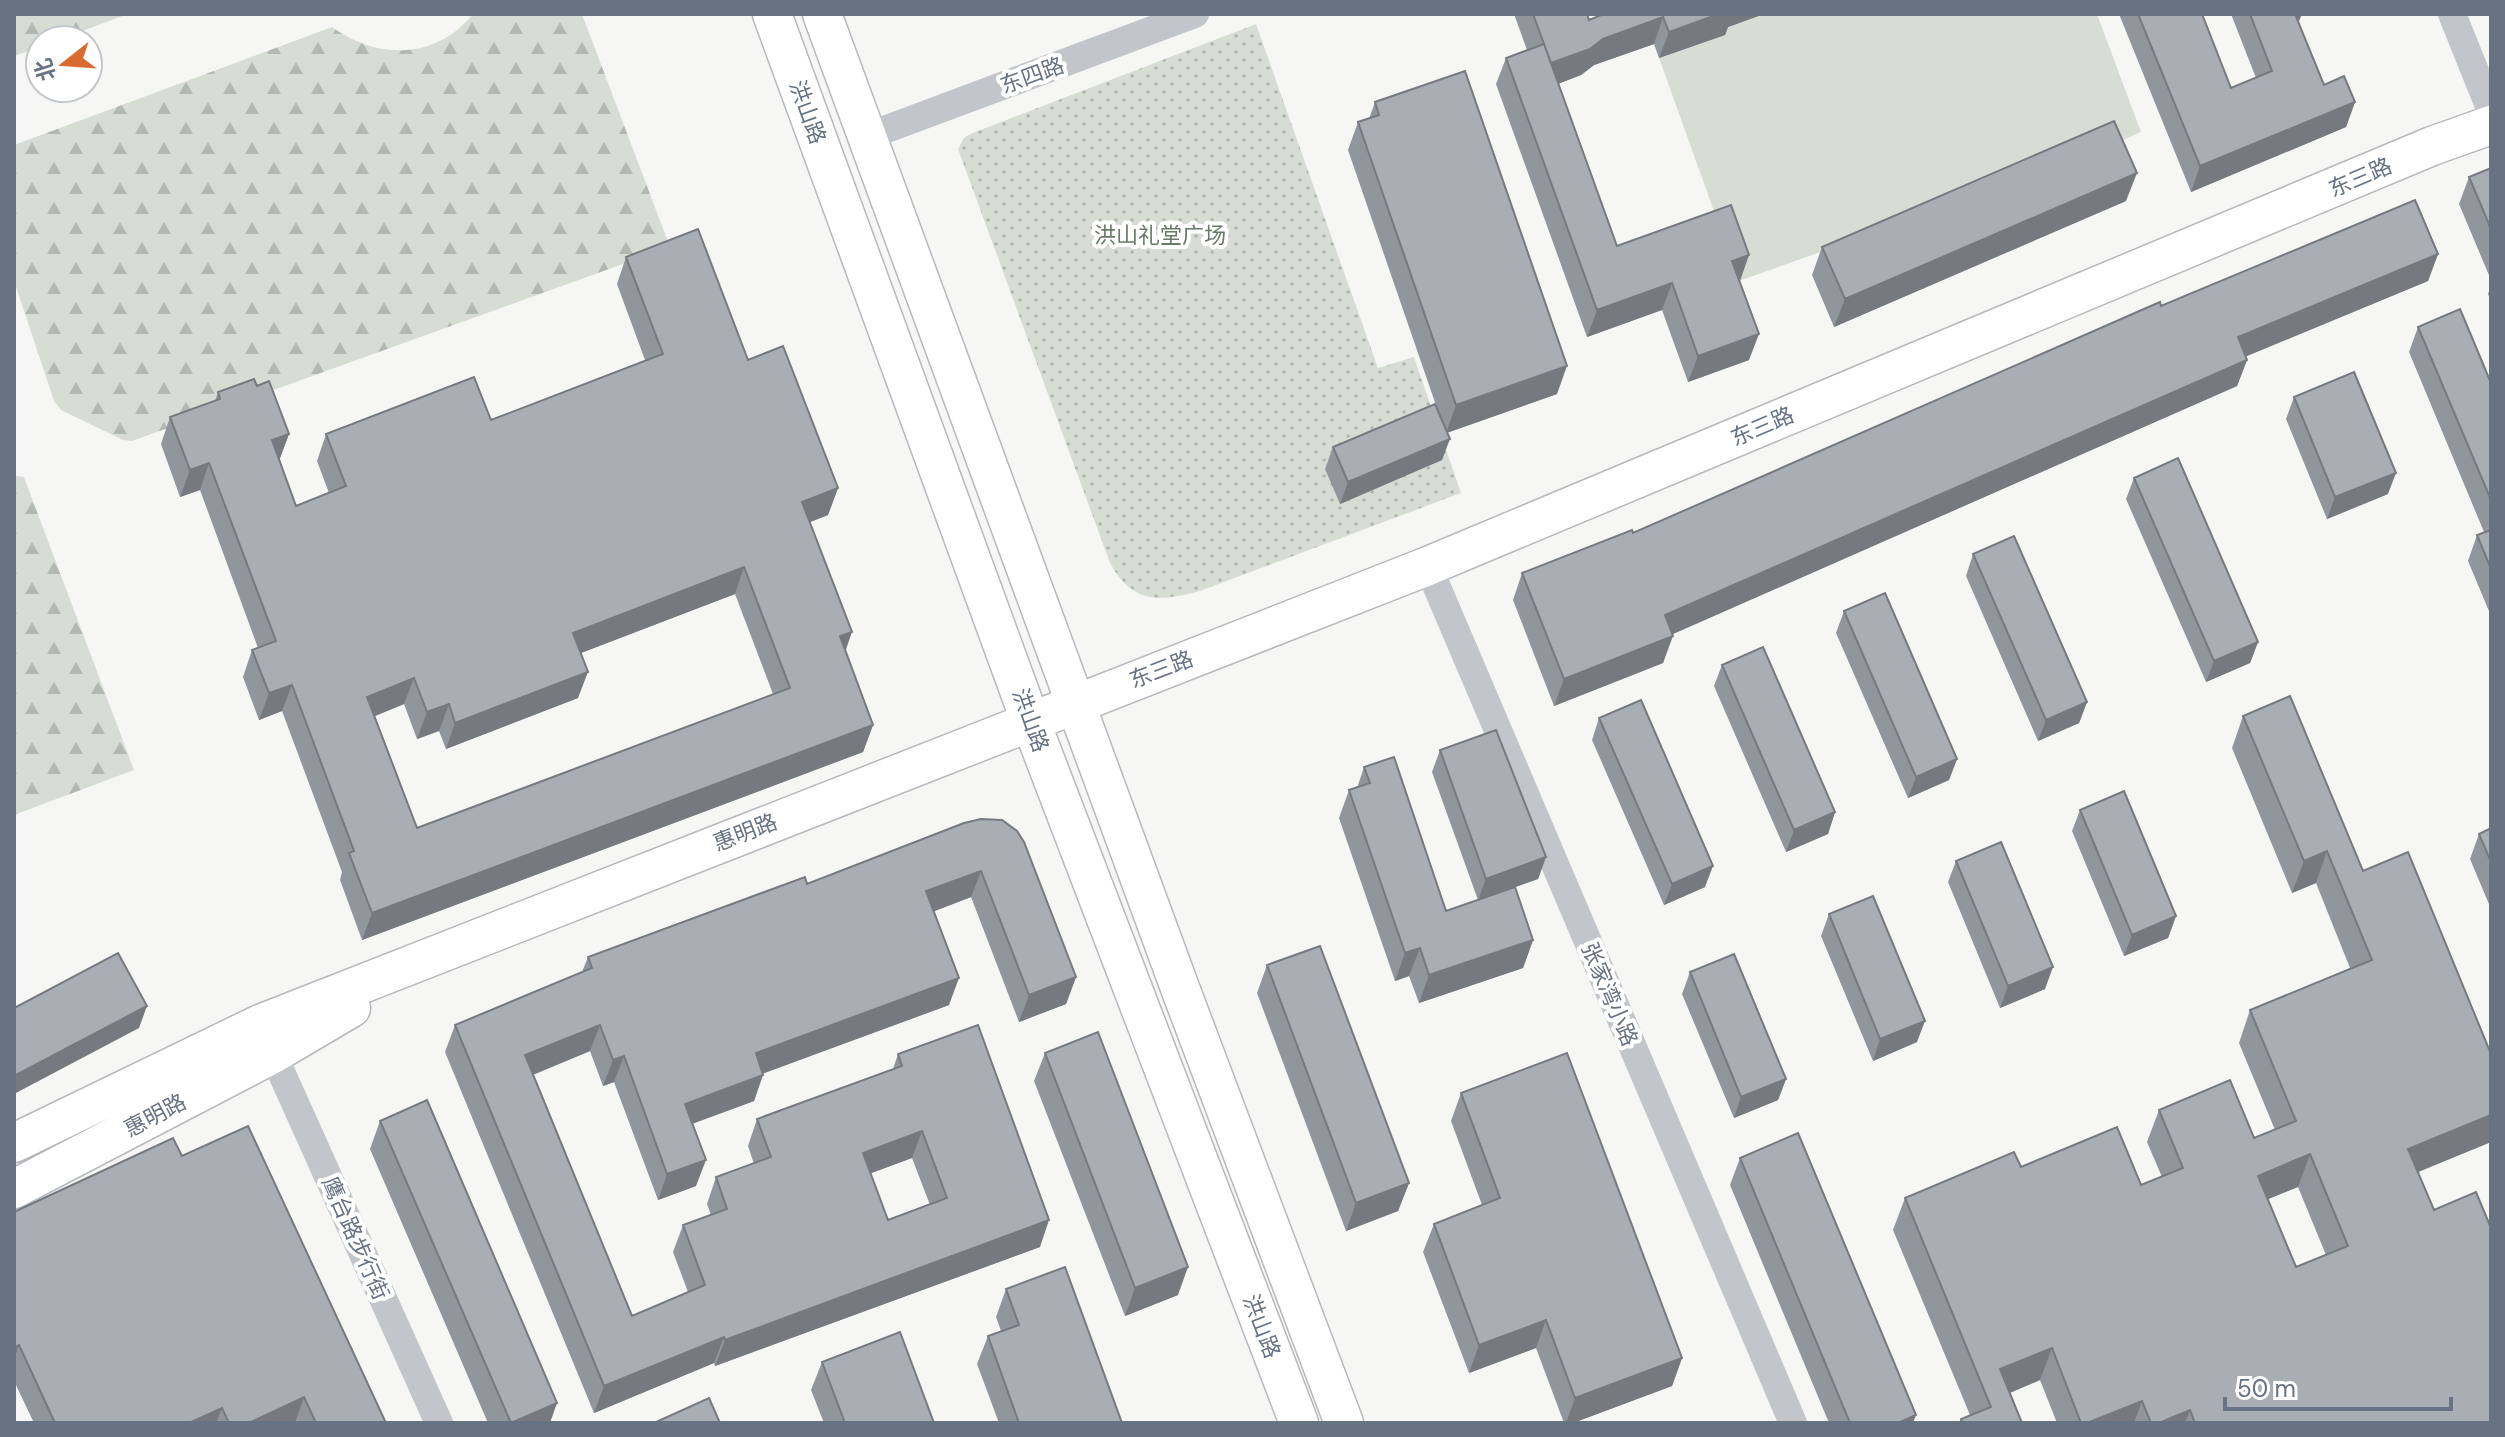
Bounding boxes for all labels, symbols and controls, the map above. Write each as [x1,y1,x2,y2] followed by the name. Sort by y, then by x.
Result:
[24,24,104,104] north arrow
[996,51,1068,100] street label: 东四路
[28,55,62,84] text: 北
[783,76,832,148] street label: 洪山路
[2324,151,2396,204] street label: 东三路
[1094,221,1226,250] park label: 洪山礼堂广场
[1726,400,1798,453] street label: 东三路
[1125,644,1197,695] street label: 东三路
[1006,684,1055,756] street label: 洪山路
[709,807,781,858] street label: 惠明路
[1575,938,1644,1050] street label: 张家湾小路
[119,1087,191,1144] street label: 惠明路
[315,1172,396,1304] street label: 鹰台路步行街
[1236,1290,1287,1362] street label: 洪山路
[2225,1361,2451,1411] scale bar
[2237,1373,2296,1404] text: 50 m

